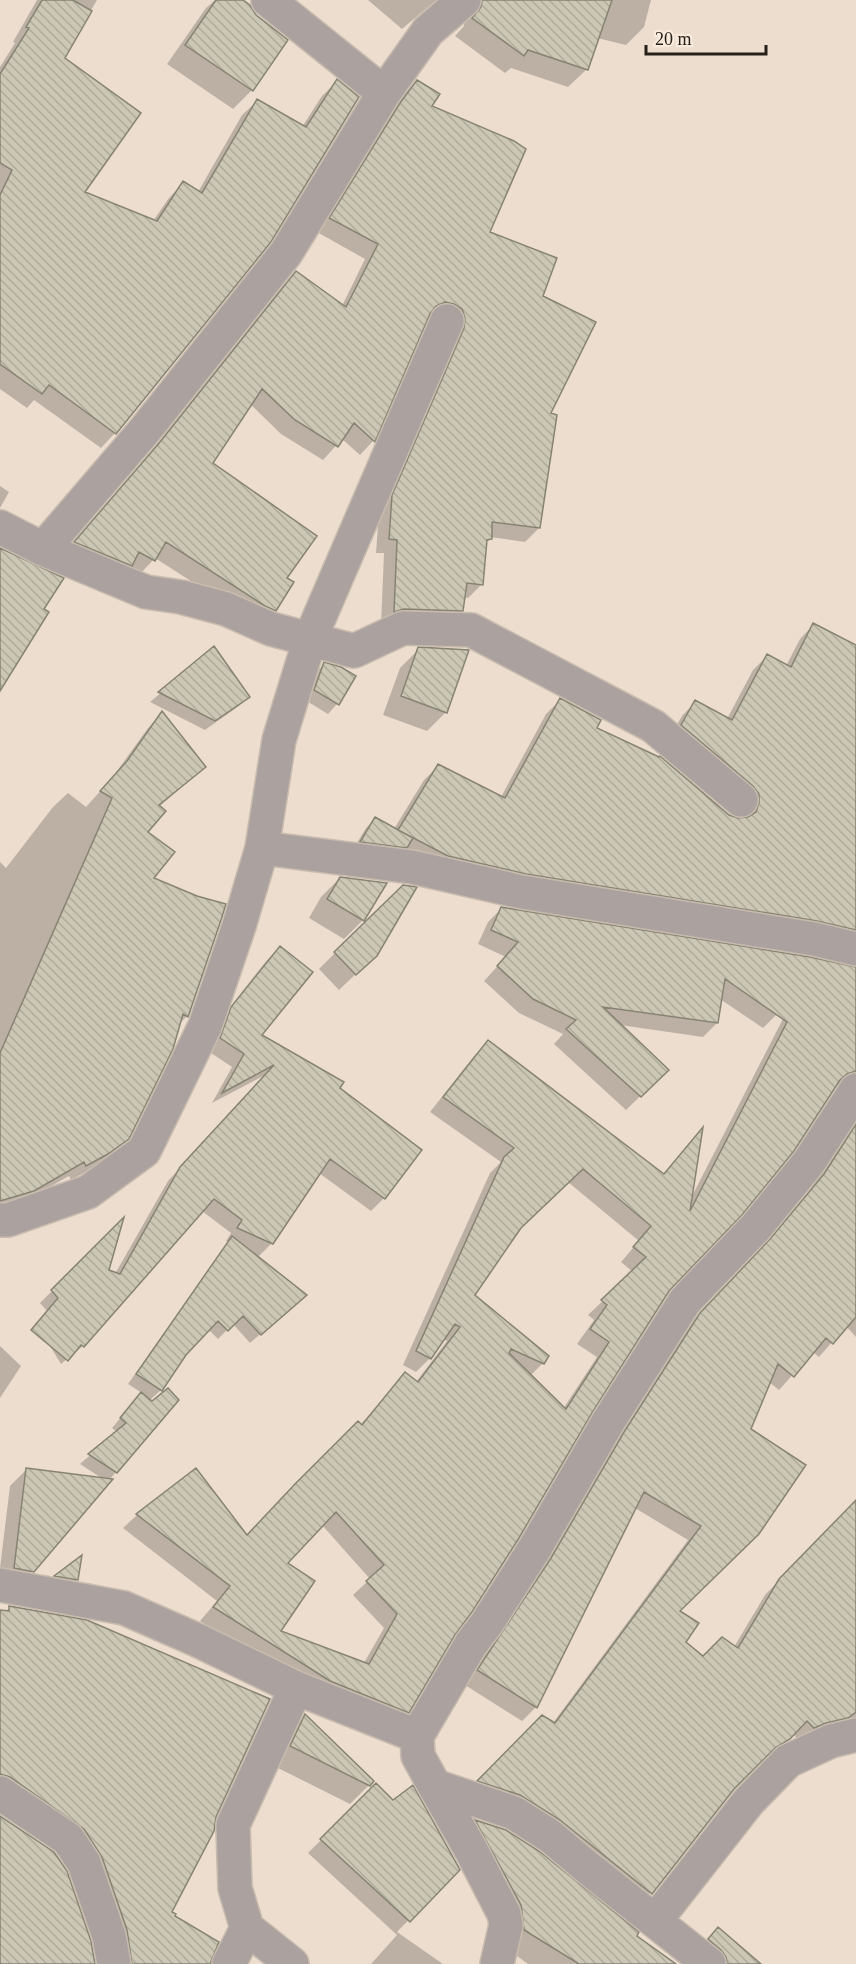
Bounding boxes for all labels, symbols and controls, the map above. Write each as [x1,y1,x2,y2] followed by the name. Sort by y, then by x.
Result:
[646,18,766,56] scale bar
[655,29,692,49] text: 20 m

